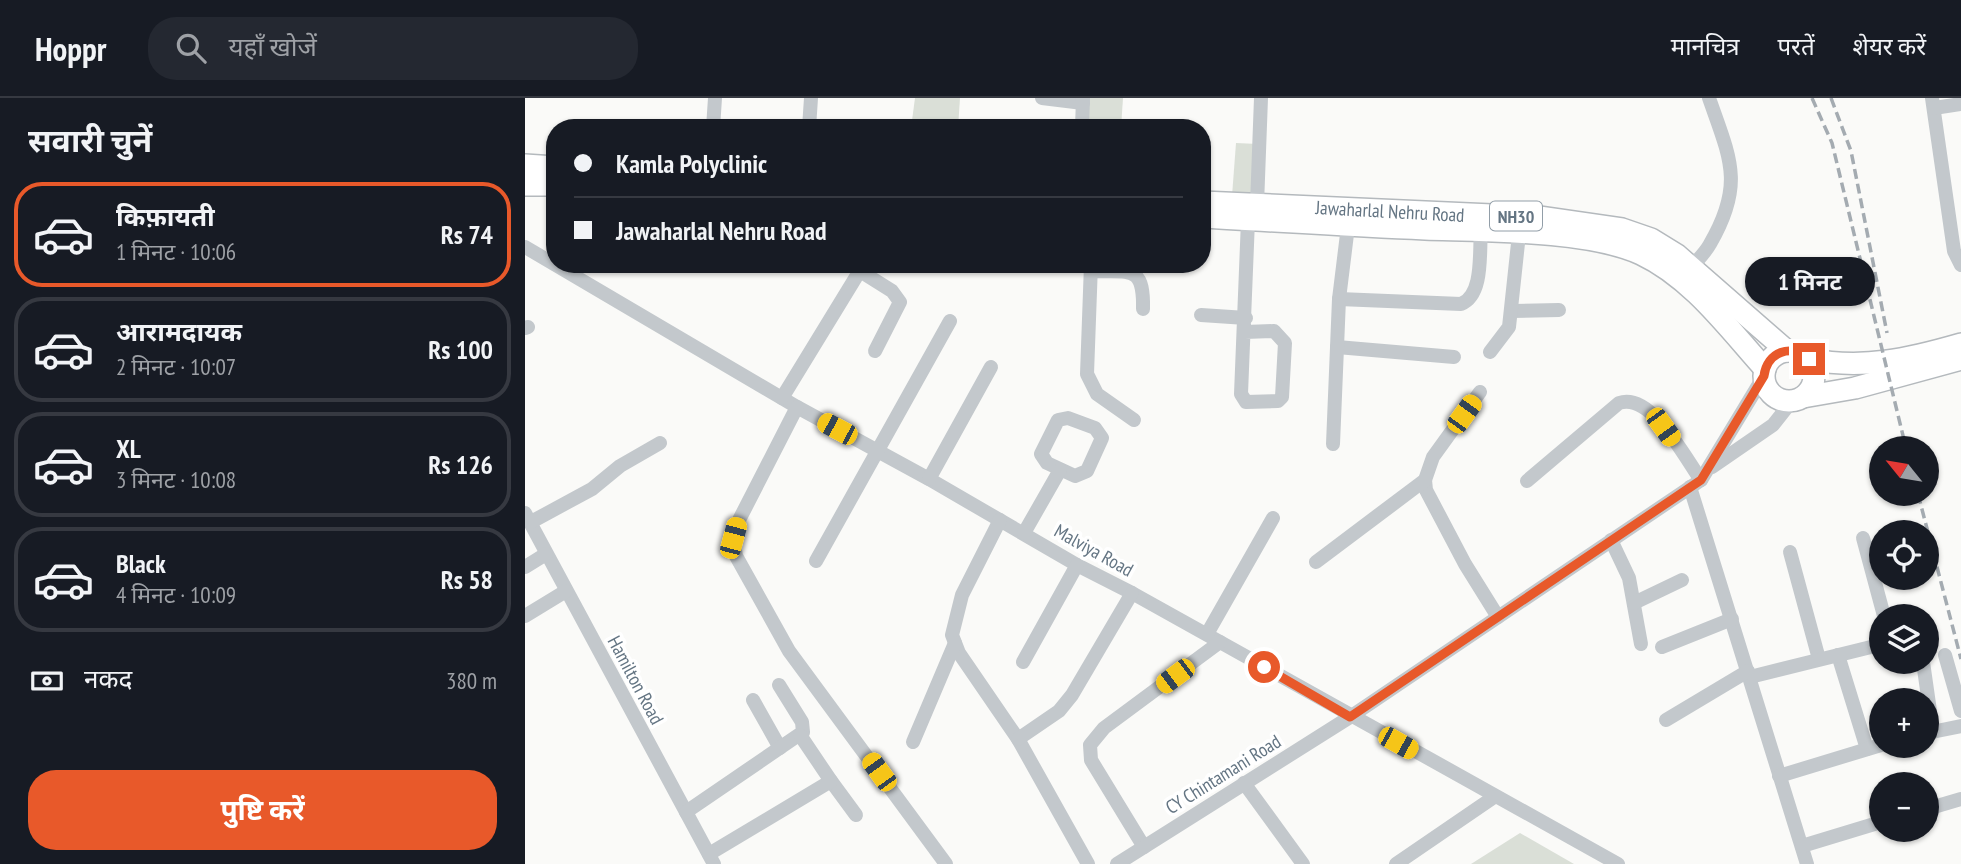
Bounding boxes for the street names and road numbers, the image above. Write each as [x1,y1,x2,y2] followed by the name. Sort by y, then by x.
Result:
[1314,195,1465,227] street label: Jawaharlal Nehru Road
[1490,202,1542,230] road number: NH30
[1050,518,1138,582] street label: Malviya Road
[603,632,669,728] street label: Hamilton Road
[1161,729,1285,819] street label: CY Chintamani Road

